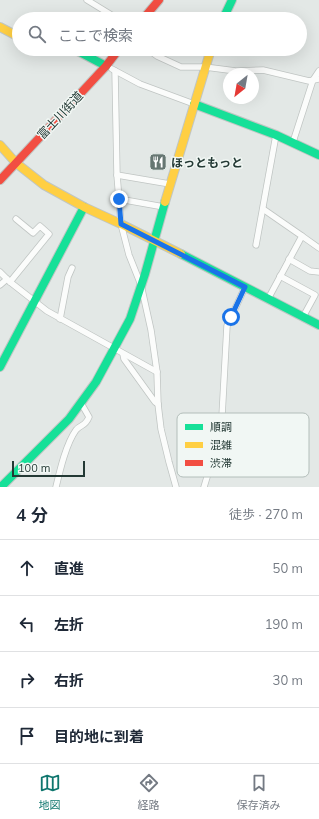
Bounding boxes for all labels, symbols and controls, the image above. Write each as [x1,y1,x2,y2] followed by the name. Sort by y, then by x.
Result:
[12,12,307,56] search box
[26,23,48,45] icon: search
[58,26,133,45] text: ここで検索
[223,68,259,104] north arrow
[34,88,86,142] street label: 富士川街道
[148,152,168,172] restaurant icon: ほっともっと
[171,155,243,170] place label: ほっともっと
[110,190,128,208] route end
[222,308,240,326] route start
[177,413,309,477] legend
[210,420,232,434] text: 順調
[210,438,232,452] text: 混雑
[210,456,232,470] text: 渋滞
[12,459,85,478] scale bar
[18,461,50,475] text: 100 m
[16,504,48,525] text: 4 分
[229,506,303,522] text: 徒歩 · 270 m
[16,557,38,579] icon: ahead
[54,559,84,578] text: 直進
[273,560,303,576] text: 50 m
[16,613,38,635] icon: left
[54,615,84,634] text: 左折
[265,616,303,632] text: 190 m
[16,669,38,691] icon: right
[54,671,84,690] text: 右折
[273,672,303,688] text: 30 m
[16,725,38,747] icon: arrive
[54,727,144,746] text: 目的地に到着
[39,772,61,812] tab: 地図
[138,772,160,812] tab: 経路
[237,772,281,812] tab: 保存済み

